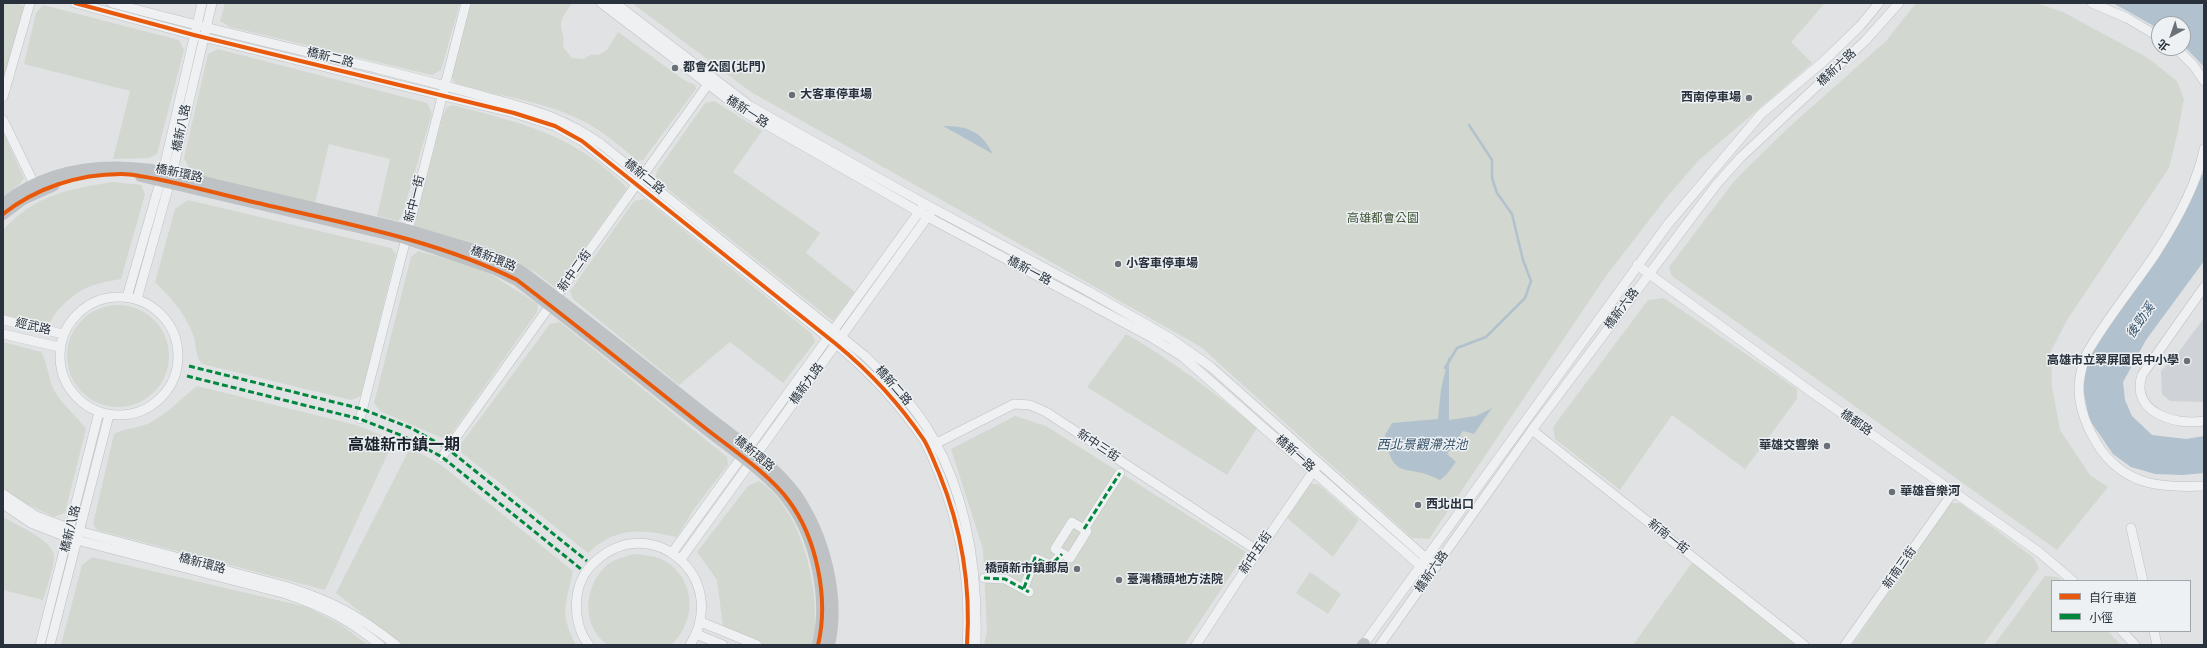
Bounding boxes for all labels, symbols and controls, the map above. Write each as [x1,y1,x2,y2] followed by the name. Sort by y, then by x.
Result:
[2151,16,2191,56] north arrow
[2155,36,2172,53] text: 北
[305,45,355,71] street label: 橋新二路
[1815,46,1859,90] street label: 橋新六路
[683,61,766,75] place label: 都會公園(北門)
[670,63,680,73] marker: 都會公園(北門)
[800,88,872,102] place label: 大客車停車場
[787,90,797,100] marker: 大客車停車場
[1681,91,1741,105] place label: 西南停車場
[723,93,771,131] street label: 橋新一路
[1744,93,1754,103] marker: 西南停車場
[170,103,194,153] street label: 橋新八路
[621,156,667,198] street label: 橋新二路
[154,162,204,186] street label: 橋新環路
[402,174,428,224] street label: 新中一街
[1347,212,1419,226] park label: 高雄都會公園
[468,243,518,275] street label: 橋新環路
[555,247,595,295] street label: 新中二街
[1004,253,1054,289] street label: 橋新一路
[1126,257,1198,271] place label: 小客車停車場
[1113,259,1123,269] marker: 小客車停車場
[1602,285,1642,333] street label: 橋新六路
[2123,301,2159,341] water label: 後勁溪
[14,316,52,338] street label: 經武路
[2047,354,2179,368] place label: 高雄市立翠屏國民中小學
[2182,356,2192,366] marker: 高雄市立翠屏國民中小學
[787,360,827,408] street label: 橋新九路
[872,363,914,409] street label: 橋新二路
[1837,407,1875,439] street label: 橋都路
[1074,427,1122,465] street label: 新中三街
[731,433,777,475] street label: 橋新環路
[1272,433,1318,475] street label: 橋新一路
[348,436,460,456] district label: 高雄新市鎮一期
[1377,438,1467,454] water label: 西北景觀滯洪池
[1759,439,1819,453] place label: 華雄交響樂
[1822,441,1832,451] marker: 華雄交響樂
[1900,485,1960,499] place label: 華雄音樂河
[1887,487,1897,497] marker: 華雄音樂河
[1426,498,1474,512] place label: 西北出口
[1413,500,1423,510] marker: 西北出口
[58,504,84,554] street label: 橋新八路
[1645,517,1691,557] street label: 新南一街
[1237,529,1275,577] street label: 新中五街
[1880,544,1920,592] street label: 新南三街
[1412,548,1452,596] street label: 橋新六路
[177,551,227,577] street label: 橋新環路
[985,562,1069,576] place label: 橋頭新市鎮郵局
[1072,564,1082,574] marker: 橋頭新市鎮郵局
[1127,573,1223,587] place label: 臺灣橋頭地方法院
[1114,575,1124,585] marker: 臺灣橋頭地方法院
[2051,580,2191,632] legend
[2089,591,2137,605] text: 自行車道
[2089,611,2113,625] text: 小徑

